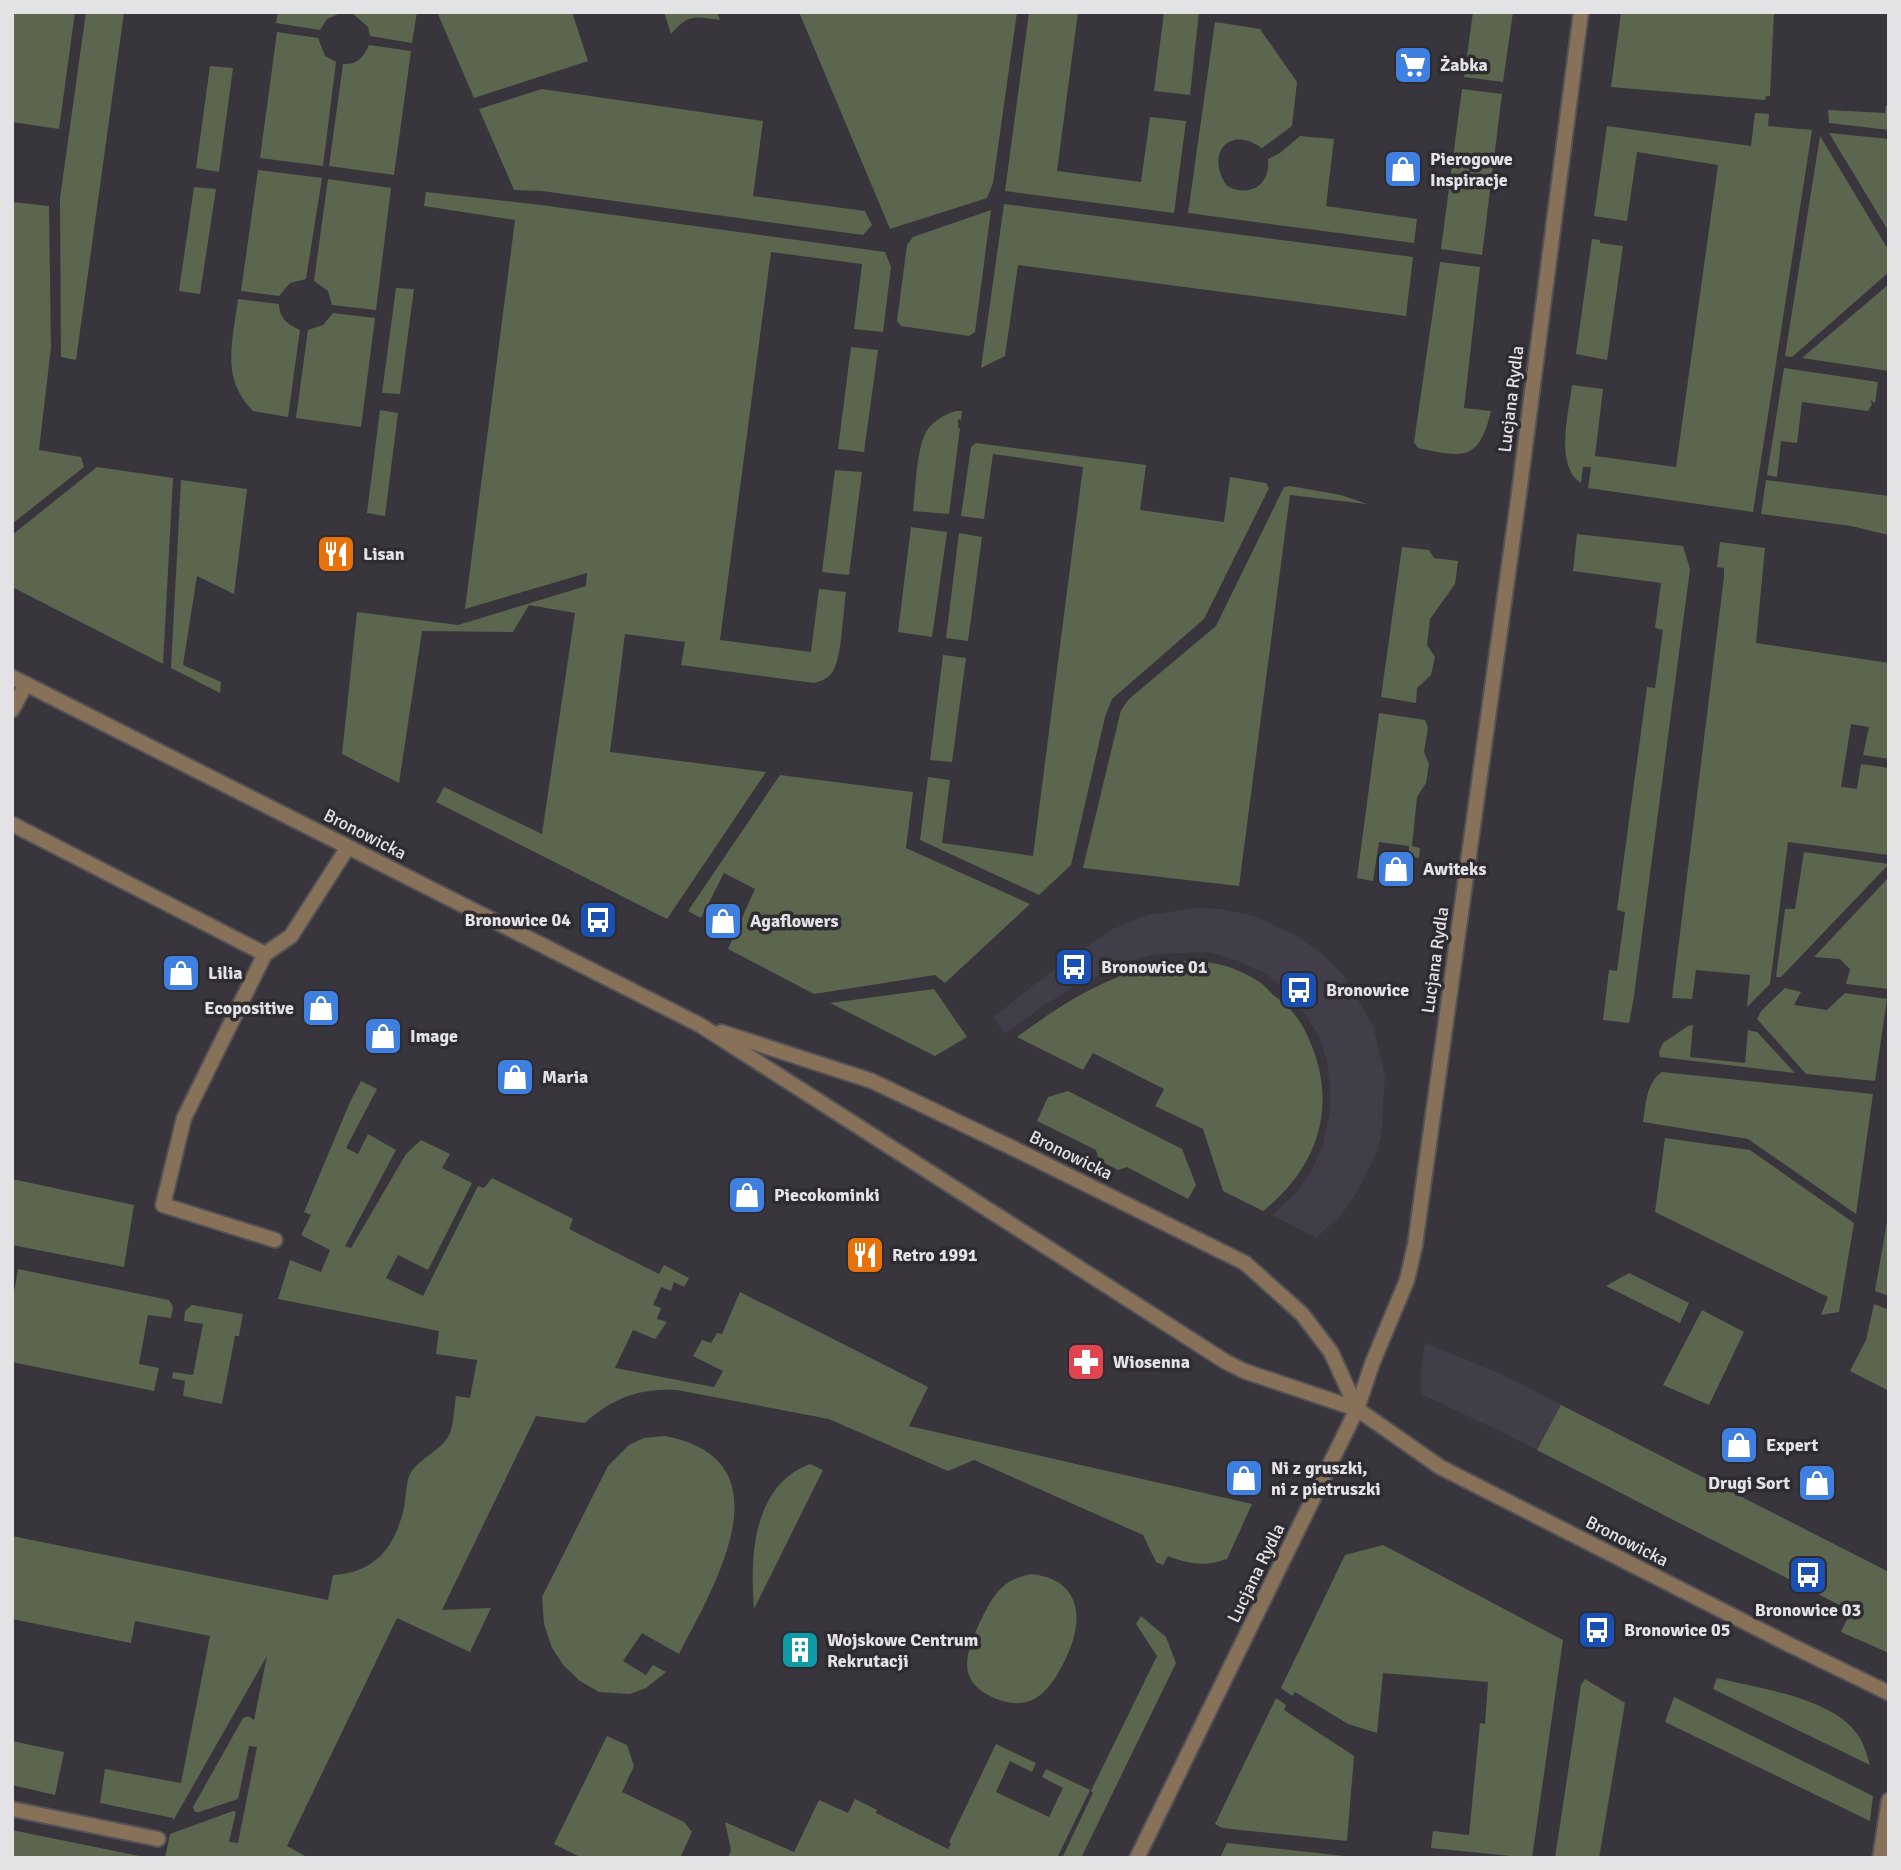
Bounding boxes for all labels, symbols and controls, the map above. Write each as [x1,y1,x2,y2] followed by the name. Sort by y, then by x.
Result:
[1392,44,1434,86] supermarket icon: Żabka
[1440,54,1488,76] place label: Żabka
[1382,148,1424,190] shop icon: Pierogowe Inspiracje
[1430,148,1513,191] place label: Pierogowe Inspiracje
[1494,344,1528,454] street label: Lucjana Rydla
[315,533,357,575] restaurant icon: Lisan
[363,543,405,565] place label: Lisan
[320,804,410,864] street label: Bronowicka
[1375,848,1417,890] shop icon: Awiteks
[1423,858,1486,880] place label: Awiteks
[577,899,619,941] bus stop icon: Bronowice 04
[702,900,744,942] shop icon: Agaflowers
[1417,905,1453,1015] street label: Lucjana Rydla
[465,909,571,931] place label: Bronowice 04
[750,910,839,932] place label: Agaflowers
[1053,946,1095,988] bus stop icon: Bronowice 01
[160,952,202,994] shop icon: Lilia
[1101,956,1208,978] place label: Bronowice 01
[208,962,243,984] place label: Lilia
[1278,969,1320,1011] bus stop icon: Bronowice
[1326,979,1409,1001] place label: Bronowice
[300,987,342,1029] shop icon: Ecopositive
[204,997,294,1019] place label: Ecopositive
[362,1015,404,1057] shop icon: Image
[410,1025,458,1047] place label: Image
[494,1056,536,1098] shop icon: Maria
[542,1066,588,1088] place label: Maria
[1026,1125,1116,1185] street label: Bronowicka
[726,1174,768,1216] shop icon: Piecokominki
[774,1184,880,1206] place label: Piecokominki
[844,1234,886,1276] restaurant icon: Retro 1991
[892,1244,978,1266] place label: Retro 1991
[1065,1341,1107,1383] pharmacy icon: Wiosenna
[1113,1351,1190,1373] place label: Wiosenna
[1718,1424,1760,1466] shop icon: Expert
[1766,1434,1818,1456] place label: Expert
[1223,1457,1265,1499] shop icon: Ni z gruszki, ni z pietruszki
[1271,1457,1381,1500] place label: Ni z gruszki, ni z pietruszki
[1796,1462,1838,1504] shop icon: Drugi Sort
[1708,1472,1790,1494] place label: Drugi Sort
[1582,1511,1672,1571] street label: Bronowicka
[1223,1520,1289,1626] street label: Lucjana Rydla
[1787,1554,1829,1596] bus stop icon: Bronowice 03
[1755,1599,1861,1621] place label: Bronowice 03
[1576,1609,1618,1651] bus stop icon: Bronowice 05
[1624,1619,1731,1641] place label: Bronowice 05
[779,1629,821,1671] building icon: Wojskowe Centrum Rekrutacji
[827,1629,978,1672] place label: Wojskowe Centrum Rekrutacji

